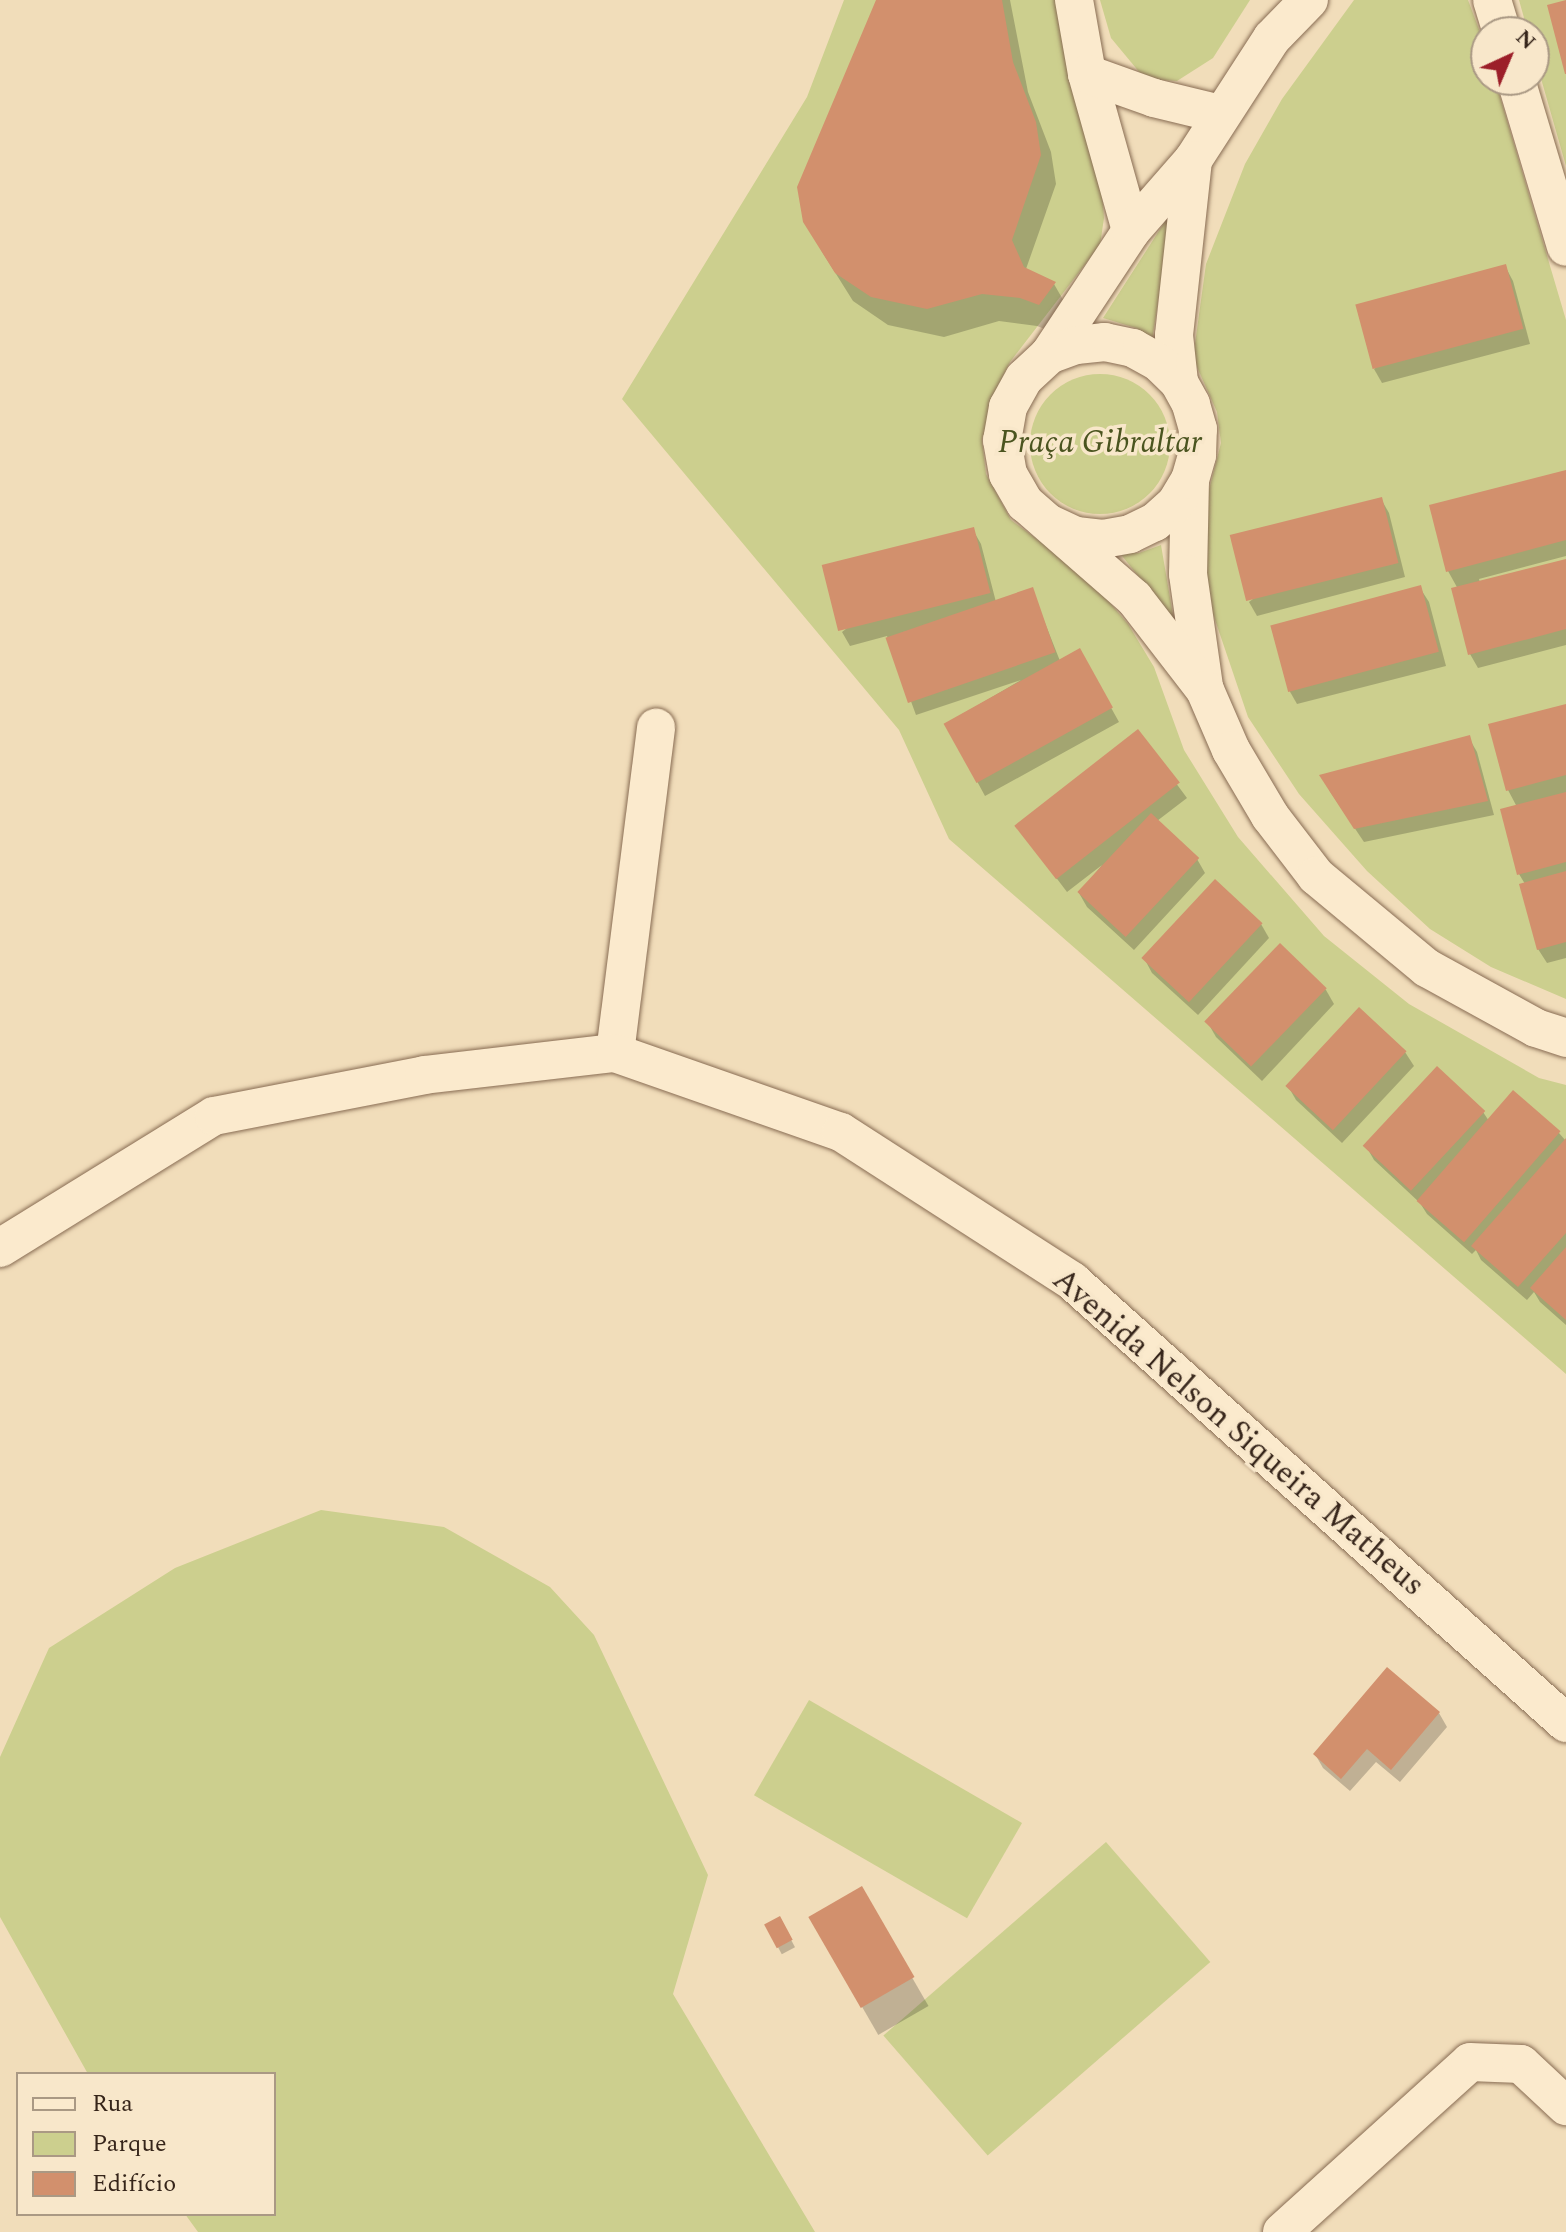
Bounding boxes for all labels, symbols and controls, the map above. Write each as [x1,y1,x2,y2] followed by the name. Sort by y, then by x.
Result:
[1470,16,1550,96] north arrow
[1508,22,1544,58] text: N
[998,424,1202,462] park label: Praça Gibraltar
[1044,1261,1432,1605] street label: Avenida Nelson Siqueira Matheus
[16,2072,276,2216] legend
[92,2086,133,2122] text: Rua
[92,2126,167,2162] text: Parque
[92,2166,176,2202] text: Edifício

